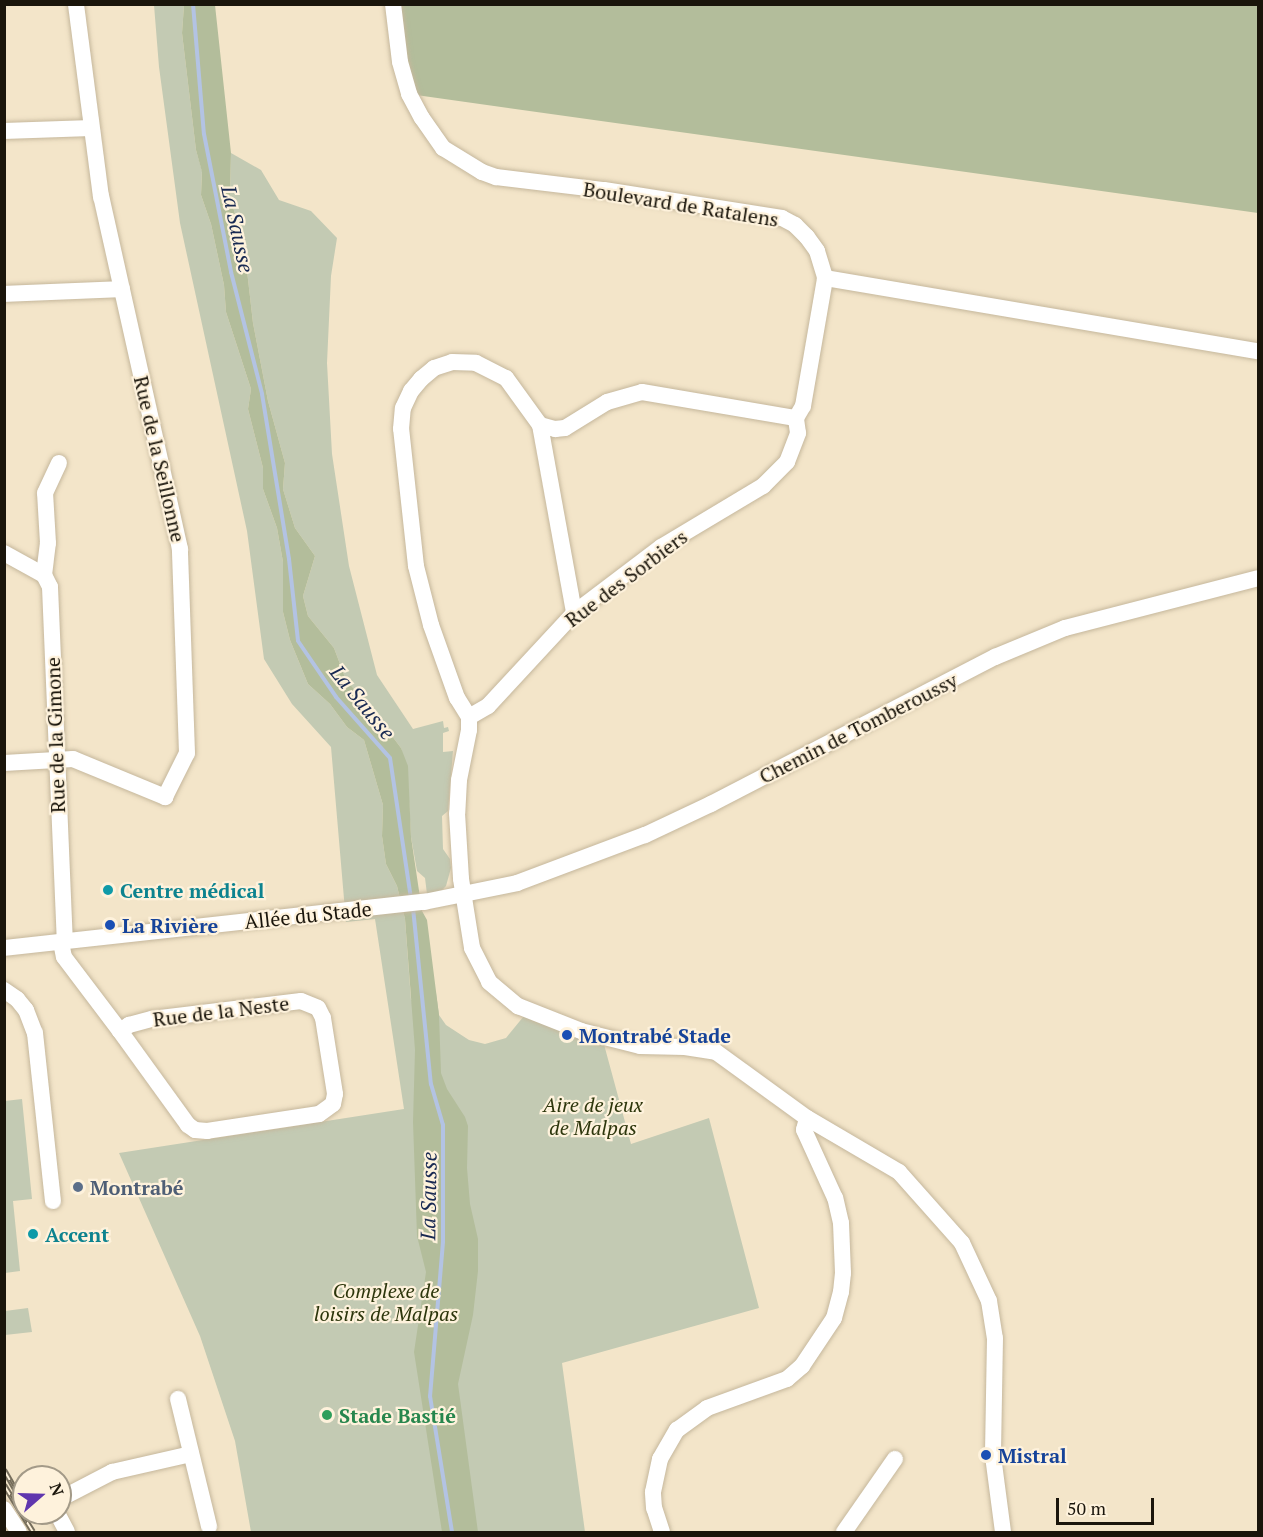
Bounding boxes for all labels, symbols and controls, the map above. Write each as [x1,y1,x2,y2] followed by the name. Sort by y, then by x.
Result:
[582,177,780,231] street label: Boulevard de Ratalens
[216,183,260,275] water label: La Sausse
[129,374,191,544] street label: Rue de la Seillonne
[560,524,692,632] street label: Rue des Sorbiers
[40,657,70,813] street label: Rue de la Gimone
[325,660,401,744] water label: La Sausse
[755,668,961,788] street label: Chemin de Tomberoussy
[120,878,264,902] place label: Centre médical
[101,883,115,897] marker: Centre médical
[243,896,373,934] street label: Allée du Stade
[122,913,218,937] place label: La Rivière
[103,918,117,932] marker: La Rivière
[152,991,290,1031] street label: Rue de la Neste
[579,1023,731,1047] place label: Montrabé Stade
[560,1028,574,1042] marker: Montrabé Stade
[543,1093,643,1140] park label: Aire de jeux de Malpas
[415,1152,441,1240] water label: La Sausse
[90,1175,184,1199] place label: Montrabé
[71,1180,85,1194] marker: Montrabé
[45,1222,109,1246] place label: Accent
[26,1227,40,1241] marker: Accent
[314,1278,458,1325] park label: Complexe de loisirs de Malpas
[339,1403,456,1427] place label: Stade Bastié
[320,1408,334,1422] marker: Stade Bastié
[998,1443,1067,1467] place label: Mistral
[979,1448,993,1462] marker: Mistral
[12,1465,72,1525] north arrow
[45,1480,69,1499] text: N
[1059,1486,1156,1524] scale bar
[1067,1496,1106,1520] text: 50 m

